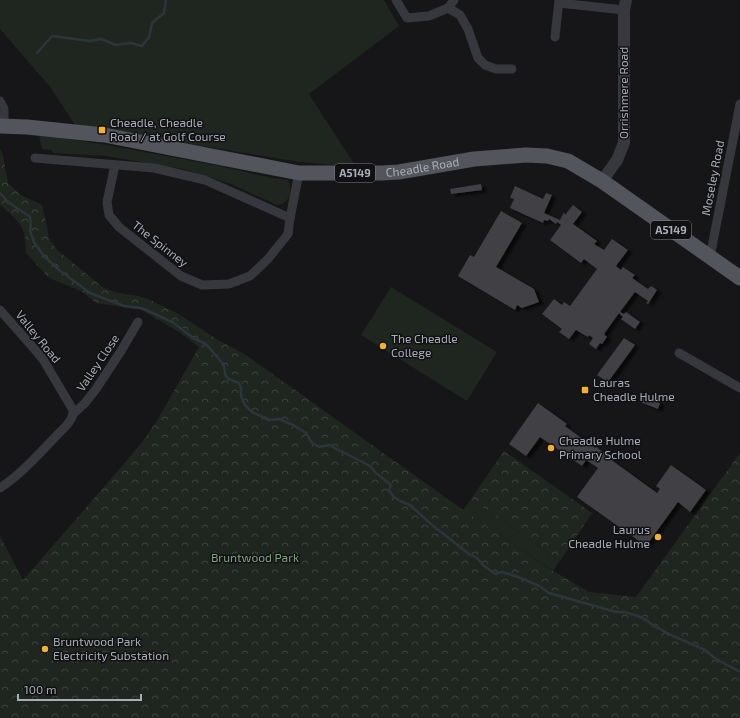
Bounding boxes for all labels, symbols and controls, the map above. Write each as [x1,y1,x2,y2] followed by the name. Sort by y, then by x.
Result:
[616,47,630,139] street label: Orrishmere Road
[110,115,226,143] place label: Cheadle, Cheadle Road / at Golf Course
[97,125,107,135] marker: Cheadle, Cheadle Road / at Golf Course
[698,139,726,217] street label: Moseley Road
[385,154,460,179] street label: Cheadle Road
[335,164,375,182] road number: A5149
[130,217,192,270] street label: The Spinney
[651,221,691,239] road number: A5149
[13,307,64,365] street label: Valley Road
[73,331,121,394] street label: Valley Close
[391,331,458,359] place label: The Cheadle College
[378,341,388,351] marker: The Cheadle College
[593,375,675,403] place label: Lauras Cheadle Hulme
[580,385,590,395] marker: Lauras Cheadle Hulme
[559,433,642,461] place label: Cheadle Hulme Primary School
[546,443,556,453] marker: Cheadle Hulme Primary School
[568,522,650,550] place label: Laurus Cheadle Hulme
[653,532,663,542] marker: Laurus Cheadle Hulme
[211,550,299,564] park label: Bruntwood Park
[53,634,169,662] place label: Bruntwood Park Electricity Substation
[40,644,50,654] marker: Bruntwood Park Electricity Substation
[18,676,141,702] scale bar
[24,682,56,696] text: 100 m

